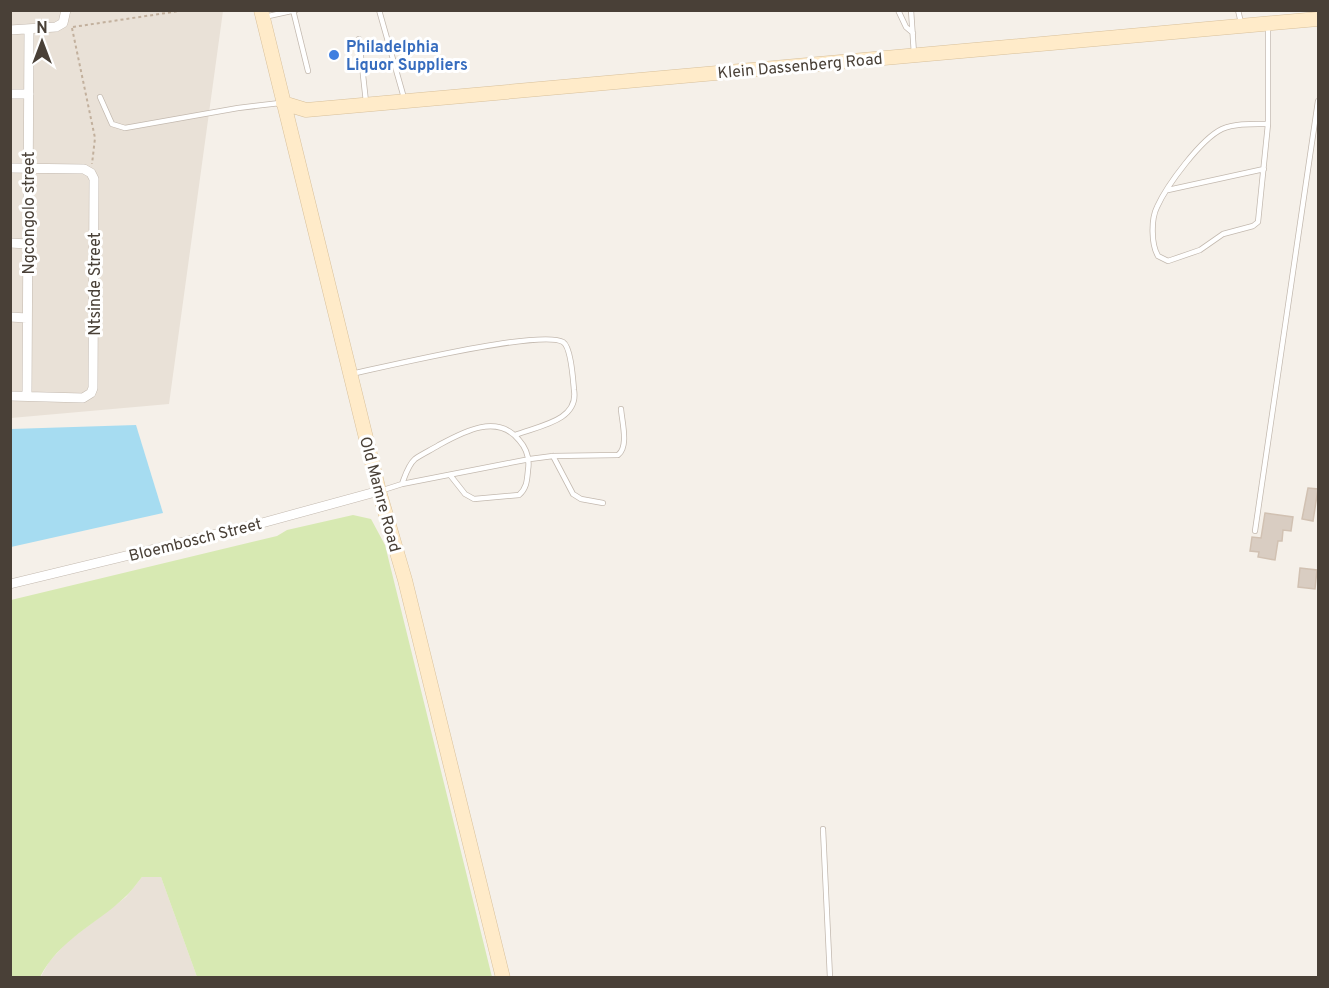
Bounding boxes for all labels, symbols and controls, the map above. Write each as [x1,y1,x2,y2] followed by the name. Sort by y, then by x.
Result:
[12,12,72,72] north arrow
[36,19,48,39] text: N
[346,38,468,76] place label: Philadelphia Liquor Suppliers
[327,48,341,62] marker: Philadelphia Liquor Suppliers
[717,50,883,84] street label: Klein Dassenberg Road
[20,151,40,275] street label: Ngcongolo street
[86,232,106,336] street label: Ntsinde Street
[354,435,404,554] street label: Old Mamre Road
[127,515,264,567] street label: Bloembosch Street

